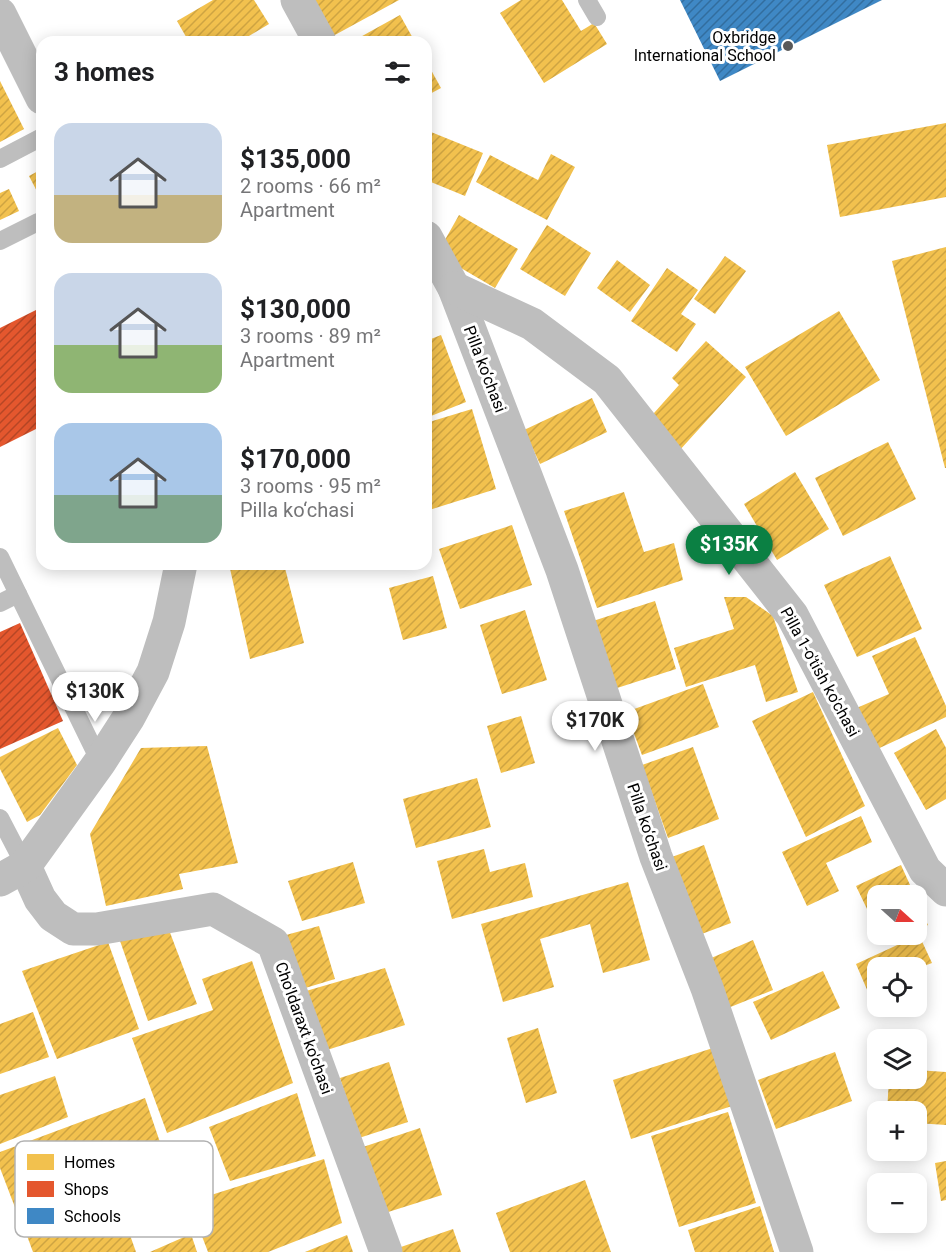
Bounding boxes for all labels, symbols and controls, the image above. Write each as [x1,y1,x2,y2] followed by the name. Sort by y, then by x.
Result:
[634,28,776,65] place label: Oxbridge International School
[781,39,795,53] marker: Oxbridge International School
[381,56,414,89] icon: filters
[54,57,155,87] text: 3 homes
[240,144,351,174] text: $135,000
[102,147,174,219] icon: home
[240,174,381,198] text: 2 rooms · 66 m²
[240,198,335,222] text: Apartment
[240,294,351,324] text: $130,000
[102,297,174,369] icon: home
[460,323,510,415] street label: Pilla ko‘chasi
[240,324,381,348] text: 3 rooms · 89 m²
[240,348,335,372] text: Apartment
[240,444,351,474] text: $170,000
[102,447,174,519] icon: home
[240,474,381,498] text: 3 rooms · 95 m²
[240,498,354,522] text: Pilla ko‘chasi
[687,525,771,576] pin: $135K
[700,532,758,556] text: $135K
[776,604,864,740] street label: Pilla 1-o'tish ko'chasi
[53,672,137,723] pin: $130K
[66,679,124,703] text: $130K
[553,701,637,752] pin: $170K
[566,708,624,732] text: $170K
[623,781,671,873] street label: Pilla ko‘chasi
[867,885,927,945] north arrow
[867,885,927,1233] map controls
[867,957,927,1017] button: locate
[271,959,337,1097] street label: Cho'ldaraxt ko'chasi
[867,1029,927,1089] button: layers
[867,1101,927,1161] button: +
[15,1141,213,1237] legend
[64,1153,115,1172] text: Homes
[867,1173,927,1233] button: −
[64,1180,109,1199] text: Shops
[64,1207,121,1226] text: Schools

